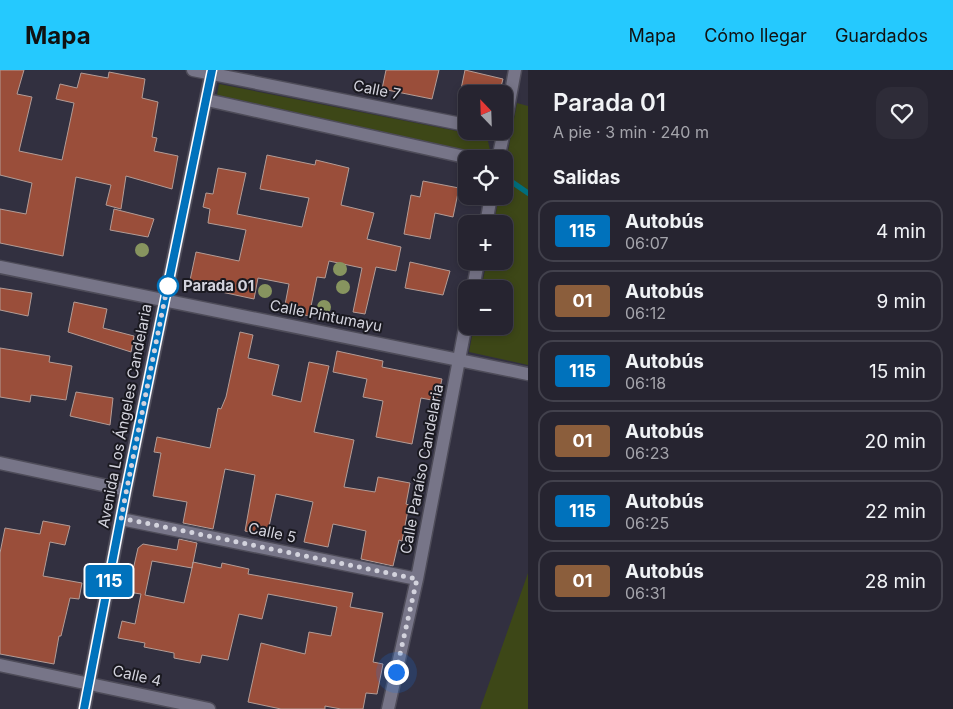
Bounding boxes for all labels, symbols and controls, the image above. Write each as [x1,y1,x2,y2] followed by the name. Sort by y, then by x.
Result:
[25,21,91,50] text: Mapa
[629,25,676,46] text: Mapa
[704,25,807,46] text: Cómo llegar
[835,25,928,46] text: Guardados
[352,76,403,103] street label: Calle 7
[458,85,512,140] north arrow
[458,85,513,335] map controls
[876,87,928,139] button: heart
[553,88,666,117] text: Parada 01
[553,122,709,142] text: A pie · 3 min · 240 m
[458,150,513,205] button: locate
[553,166,620,189] text: Salidas
[625,210,704,233] text: Autobús
[458,215,513,270] button: +
[569,220,596,241] text: 115
[876,220,926,243] text: 4 min
[625,233,668,253] text: 06:07
[157,275,179,297] marker: Parada 01
[183,276,254,295] place label: Parada 01
[458,280,513,335] button: −
[625,280,704,303] text: Autobús
[573,290,592,311] text: 01
[876,290,926,313] text: 9 min
[268,295,384,336] street label: Calle Pintumayu
[93,302,156,530] street label: Avenida Los Ángeles Candelaria
[625,303,666,323] text: 06:12
[625,350,704,373] text: Autobús
[569,360,596,381] text: 115
[869,360,926,383] text: 15 min
[625,373,666,393] text: 06:18
[396,382,447,555] street label: Calle Paraíso Candelaria
[625,420,704,443] text: Autobús
[573,430,592,451] text: 01
[865,430,926,453] text: 20 min
[625,443,669,463] text: 06:23
[625,490,704,513] text: Autobús
[569,500,596,521] text: 115
[865,500,926,523] text: 22 min
[625,513,669,533] text: 06:25
[246,518,298,547] street label: Calle 5
[625,560,704,583] text: Autobús
[80,565,138,597] line badge: 115
[95,570,123,591] text: 115
[573,570,592,591] text: 01
[865,570,926,593] text: 28 min
[625,583,666,603] text: 06:31
[384,660,409,685] your location
[111,661,163,690] street label: Calle 4

